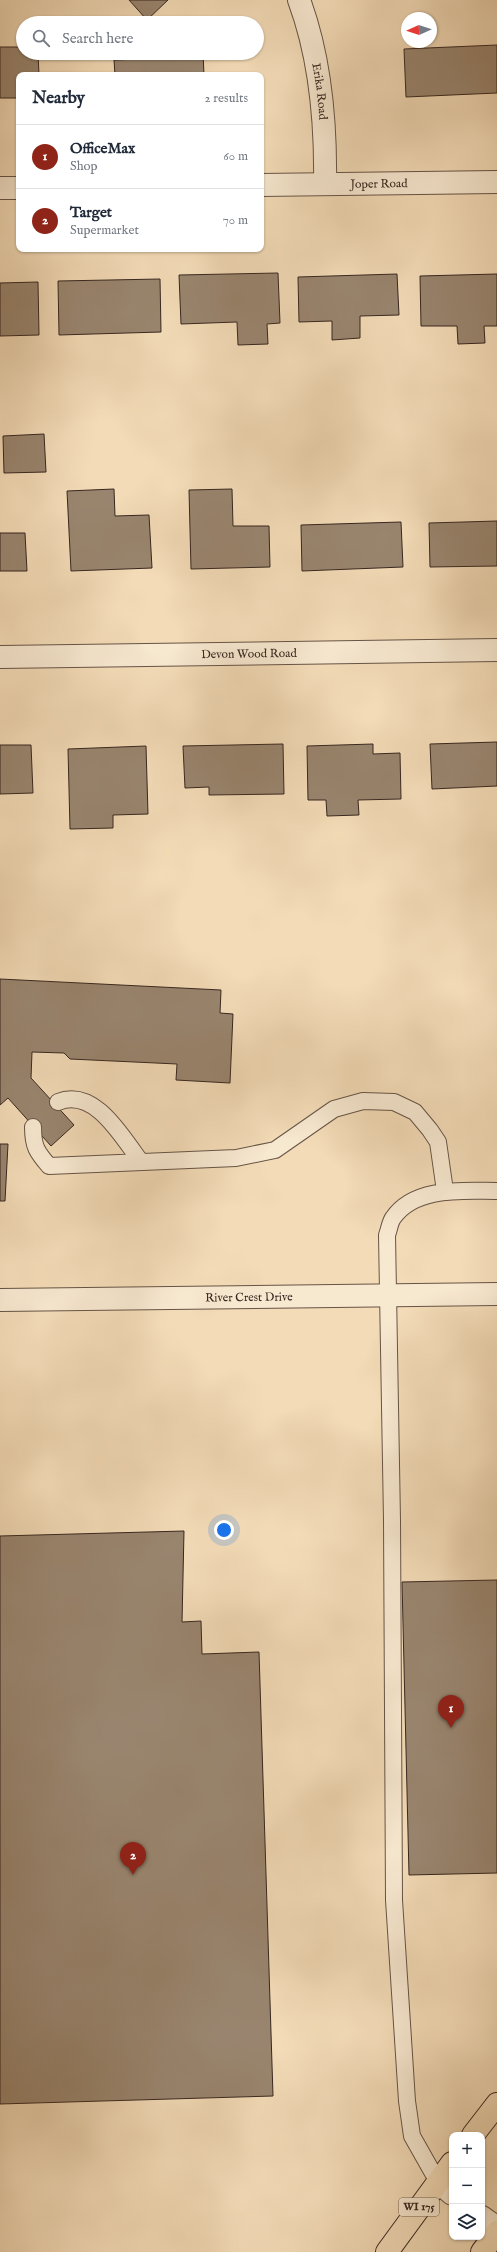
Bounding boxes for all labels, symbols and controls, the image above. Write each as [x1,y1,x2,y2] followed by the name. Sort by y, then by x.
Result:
[401,12,437,48] north arrow
[16,16,264,60] search box
[30,27,52,49] icon: search
[62,29,133,48] text: Search here
[309,62,331,121] street label: Erika Road
[32,88,85,109] text: Nearby
[204,90,248,107] text: 2 results
[70,139,135,158] text: OfficeMax
[43,148,47,165] text: 1
[223,148,248,165] text: 60 m
[70,158,98,175] text: Shop
[348,176,408,192] street label: Joper Road
[70,203,112,222] text: Target
[42,212,48,229] text: 2
[223,212,248,229] text: 70 m
[70,222,139,239] text: Supermarket
[201,645,298,662] street label: Devon Wood Road
[205,1289,293,1305] street label: River Crest Drive
[214,1520,234,1540] your location
[438,1695,464,1728] pin: 1
[120,1842,146,1875] pin: 2
[449,2132,485,2240] map controls
[449,2132,485,2168] button: +
[449,2168,485,2204] button: −
[399,2198,439,2216] road number: WI 175
[449,2204,485,2240] button: layers

